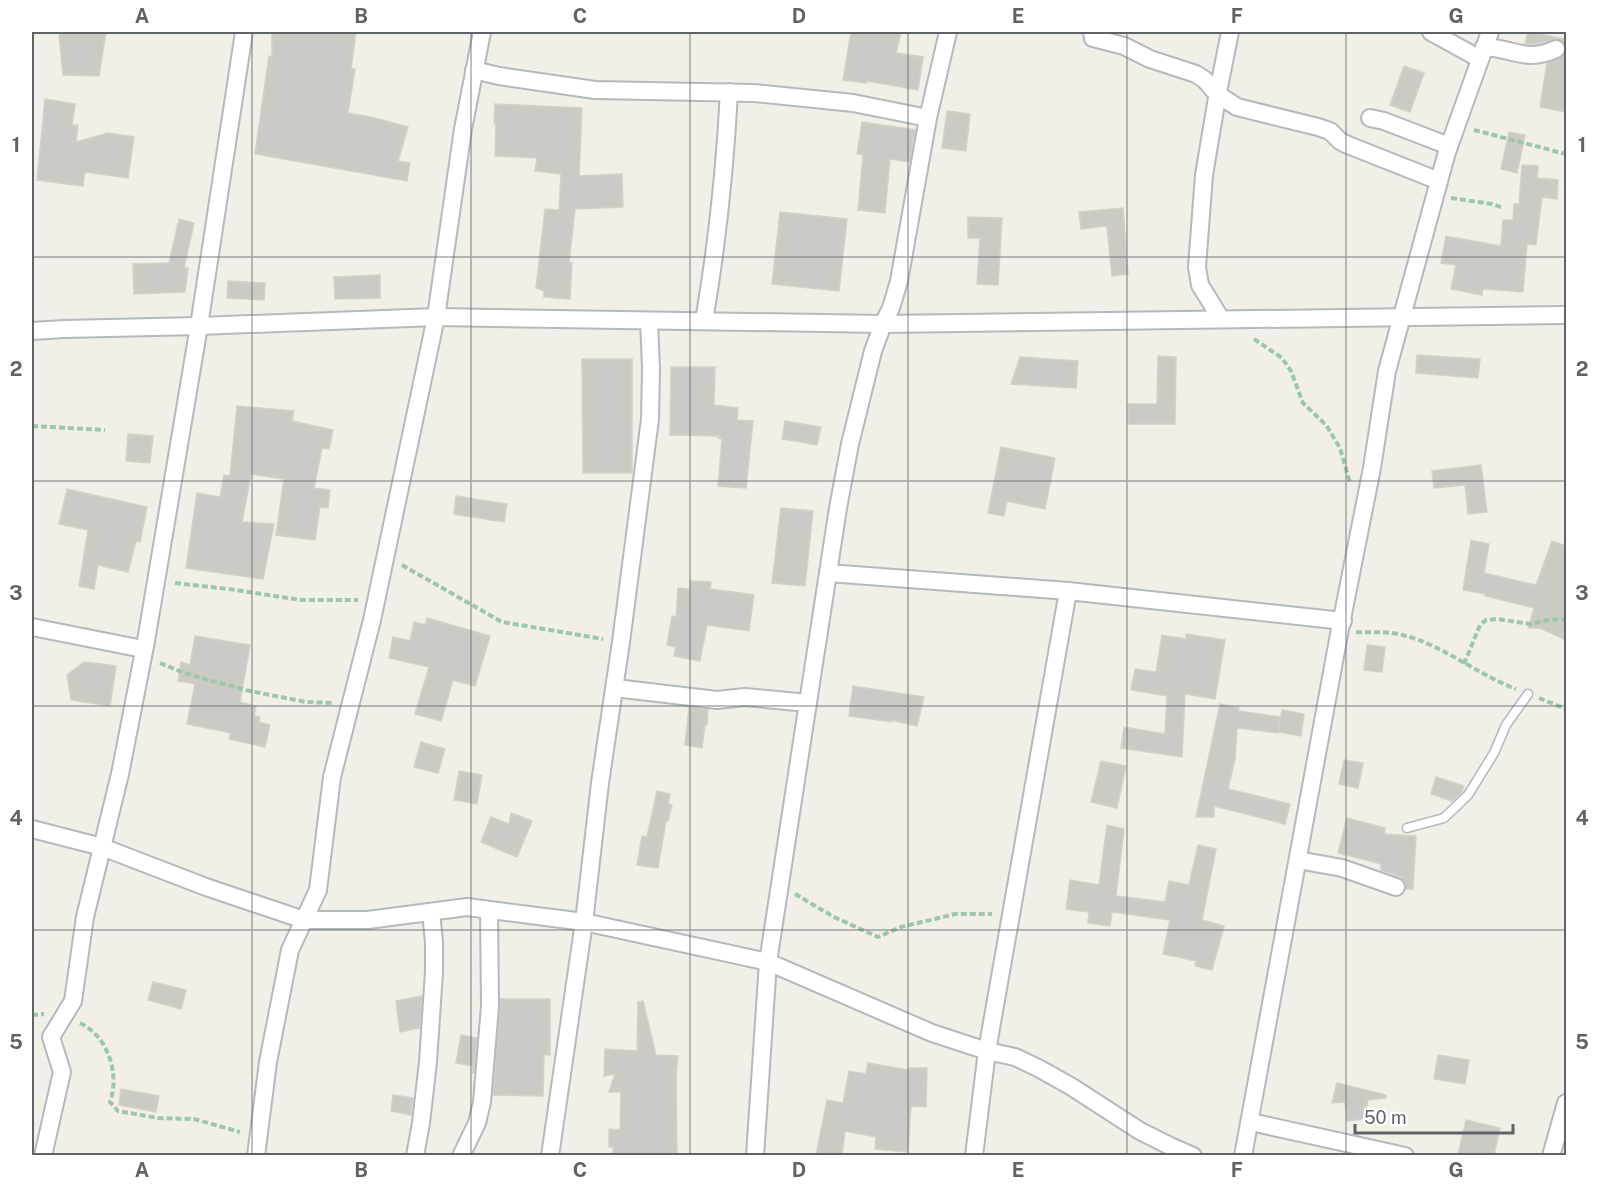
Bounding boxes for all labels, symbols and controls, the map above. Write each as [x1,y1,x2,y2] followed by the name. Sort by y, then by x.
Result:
[135,4,149,28] text: A
[354,4,368,28] text: B
[573,4,587,28] text: C
[792,4,806,28] text: D
[1012,4,1024,28] text: E
[1231,4,1243,28] text: F
[1448,4,1464,28] text: G
[12,133,20,157] text: 1
[1578,133,1586,157] text: 1
[10,357,22,381] text: 2
[1576,357,1588,381] text: 2
[9,581,23,605] text: 3
[1575,581,1589,605] text: 3
[9,806,23,830] text: 4
[1575,806,1589,830] text: 4
[9,1030,23,1054] text: 5
[1575,1030,1589,1054] text: 5
[1355,1097,1512,1135] scale bar
[1364,1107,1407,1128] text: 50 m
[135,1158,149,1182] text: A
[354,1158,368,1182] text: B
[573,1158,587,1182] text: C
[792,1158,806,1182] text: D
[1012,1158,1024,1182] text: E
[1231,1158,1243,1182] text: F
[1448,1158,1464,1182] text: G

